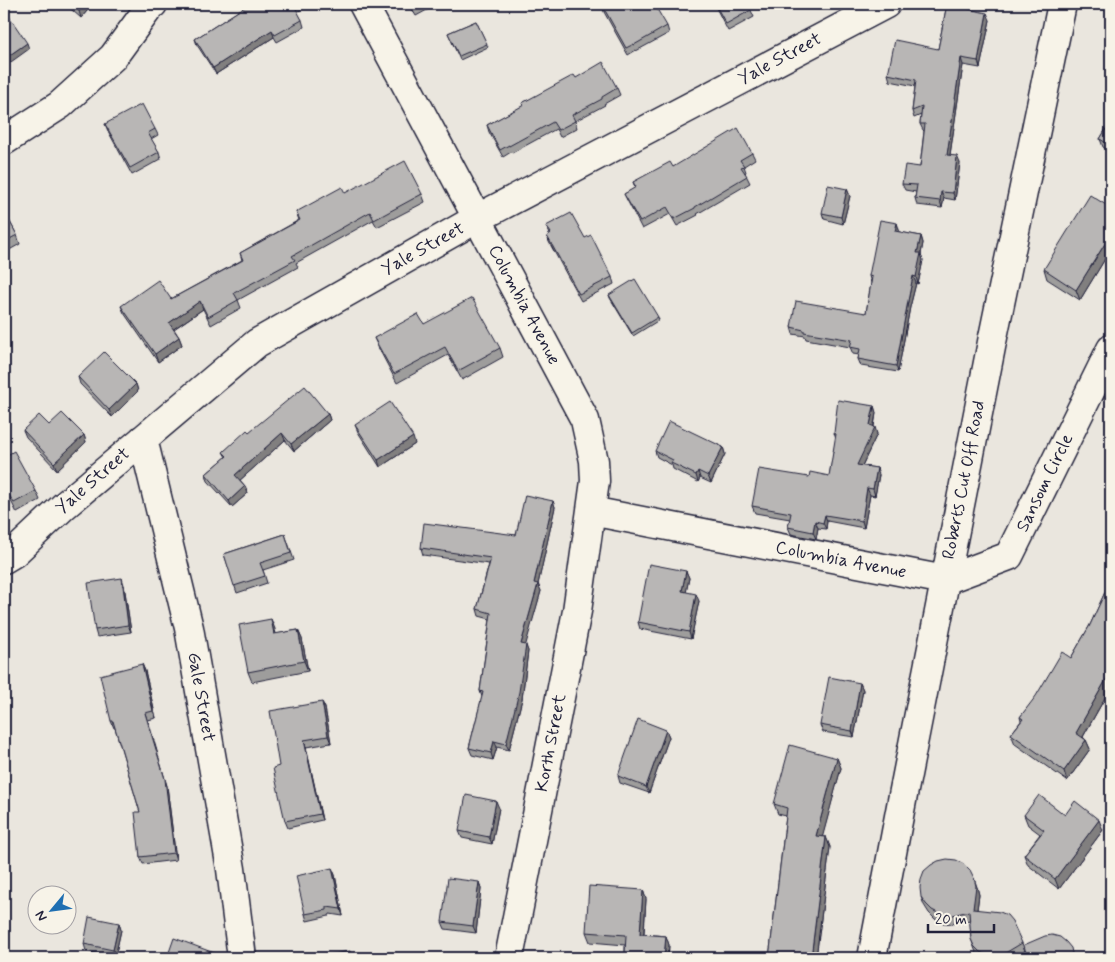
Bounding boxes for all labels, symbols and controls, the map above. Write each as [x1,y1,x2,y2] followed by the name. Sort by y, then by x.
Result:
[734,27,826,91] street label: Yale Street
[377,216,469,282] street label: Yale Street
[482,241,566,369] street label: Columbia Avenue
[937,399,991,561] street label: Roberts Cut Off Road
[1011,430,1079,536] street label: Sansom Circle
[51,442,135,520] street label: Yale Street
[774,536,908,584] street label: Columbia Avenue
[181,650,221,744] street label: Gale Street
[530,692,572,794] street label: Korth Street
[28,884,78,934] north arrow
[928,902,994,934] scale bar
[31,907,52,924] text: N
[935,910,967,930] text: 20 m

